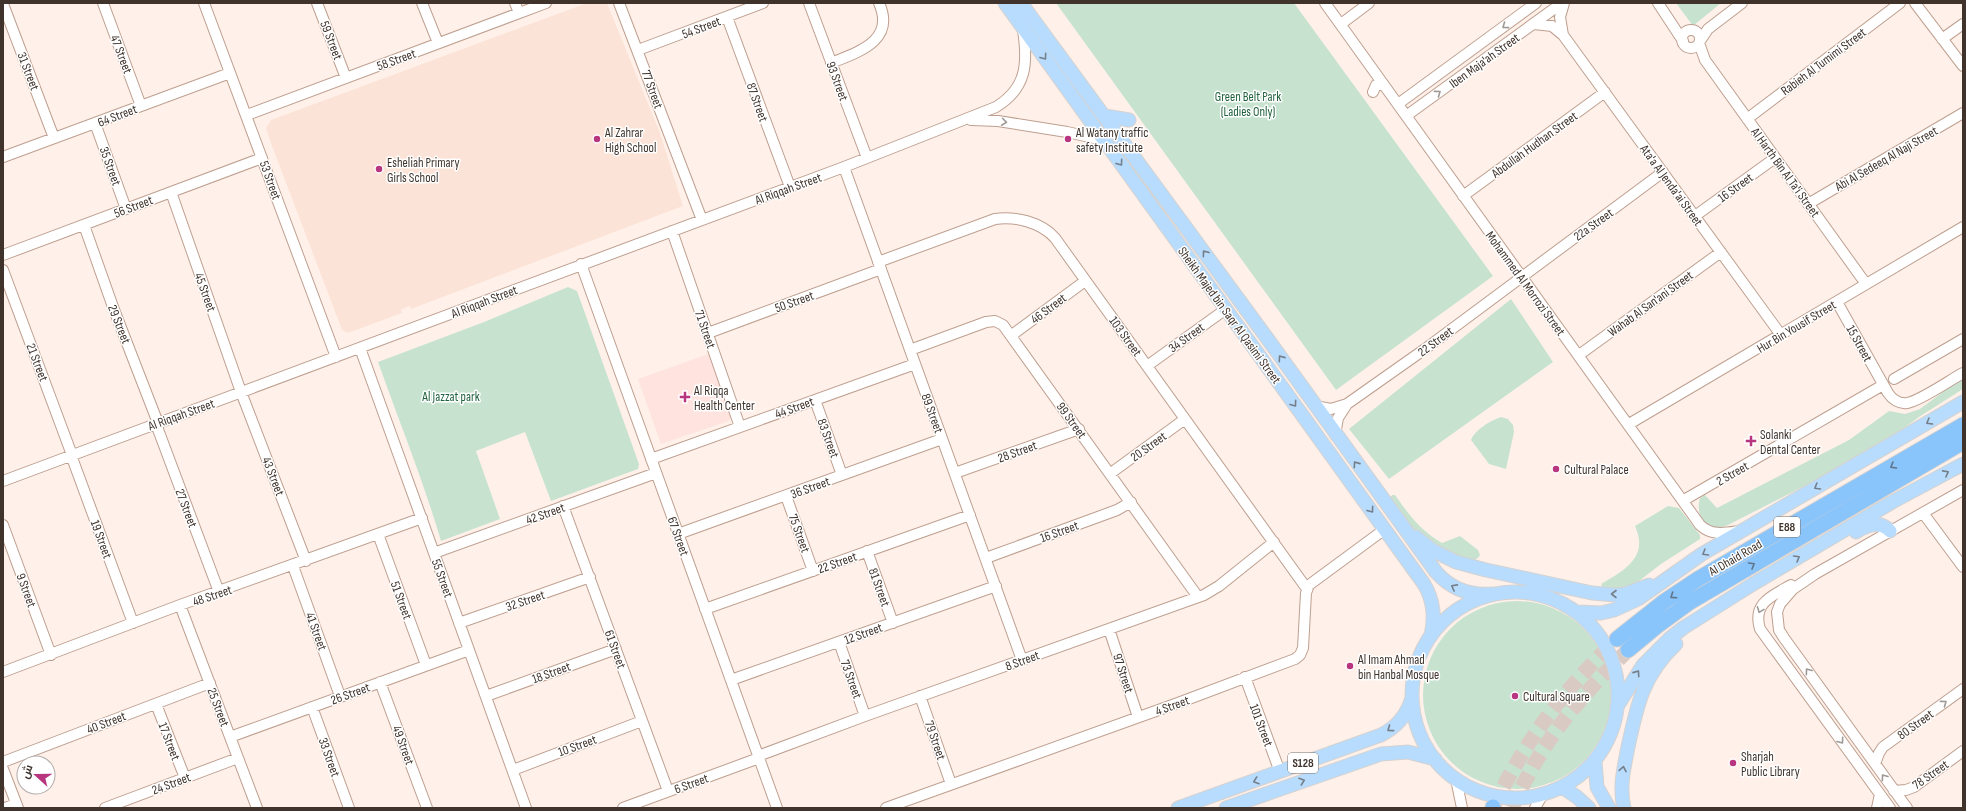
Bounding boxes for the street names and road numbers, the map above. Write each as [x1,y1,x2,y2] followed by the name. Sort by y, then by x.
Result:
[680,13,723,43] street label: 54 Street
[316,19,346,62] street label: 59 Street
[1778,25,1869,99] street label: Rabieh Al Tumimi Street
[1446,30,1523,92] street label: Iben Maja'ah Street
[106,33,136,76] street label: 47 Street
[375,45,418,74] street label: 58 Street
[14,50,43,93] street label: 31 Street
[823,59,852,103] street label: 93 Street
[638,68,666,111] street label: 77 Street
[743,81,771,124] street label: 87 Street
[95,101,139,131] street label: 64 Street
[1488,108,1581,182] street label: Abdullah Hudhan Street
[1831,123,1941,195] street label: Abi Al Sedeeq Al Naji Street
[1747,124,1823,220] street label: Al Harth Bin Al Ta'i Street
[1636,141,1706,229] street label: Ata'a Al Jenda'ai Street
[96,145,124,188] street label: 35 Street
[256,159,284,202] street label: 53 Street
[752,170,824,209] street label: Al Riqqah Street
[1715,170,1756,206] street label: 16 Street
[112,192,155,222] street label: 56 Street
[1571,205,1617,245] street label: 22a Street
[1482,228,1569,339] street label: Mohammed Al Morrozi Street
[1174,244,1284,387] street label: Sheikh Majed bin Saqr Al Qasimi Street
[1605,267,1696,340] street label: Wahab Al San'ani Street
[191,271,219,314] street label: 45 Street
[448,282,520,322] street label: Al Riqqah Street
[773,287,816,316] street label: 50 Street
[1028,290,1070,327] street label: 46 Street
[1754,297,1839,357] street label: Hur Bin Yousif Street
[104,303,134,346] street label: 29 Street
[691,308,719,351] street label: 71 Street
[1105,314,1145,360] street label: 103 Street
[1166,319,1208,356] street label: 34 Street
[1843,322,1876,365] street label: 15 Street
[1415,323,1457,360] street label: 22 Street
[23,341,52,384] street label: 21 Street
[918,391,947,435] street label: 89 Street
[773,393,816,422] street label: 44 Street
[145,396,217,435] street label: Al Riqqah Street
[1053,399,1090,442] street label: 99 Street
[814,417,843,460] street label: 83 Street
[1127,428,1170,465] street label: 20 Street
[996,437,1039,466] street label: 28 Street
[258,455,288,498] street label: 43 Street
[1713,458,1752,490] street label: 2 Street
[789,473,832,502] street label: 36 Street
[171,487,201,530] street label: 27 Street
[524,500,567,528] street label: 42 Street
[785,512,813,555] street label: 75 Street
[664,515,692,558] street label: 67 Street
[1774,517,1800,537] road number: E88
[87,518,115,561] street label: 19 Street
[1038,518,1081,546] street label: 16 Street
[1705,536,1765,580] street label: Al Dhaid Road
[816,549,859,577] street label: 22 Street
[428,557,456,600] street label: 55 Street
[865,566,893,609] street label: 81 Street
[13,571,40,610] street label: 9 Street
[387,579,415,622] street label: 51 Street
[190,582,234,610] street label: 48 Street
[504,587,547,615] street label: 32 Street
[302,610,330,653] street label: 41 Street
[842,620,885,648] street label: 12 Street
[601,628,629,671] street label: 61 Street
[1003,647,1042,674] street label: 8 Street
[1109,652,1137,695] street label: 97 Street
[837,658,865,701] street label: 73 Street
[530,659,573,687] street label: 18 Street
[329,679,372,708] street label: 26 Street
[203,686,233,729] street label: 25 Street
[1153,692,1192,719] street label: 4 Street
[1246,702,1277,749] street label: 101 Street
[1894,706,1937,743] street label: 80 Street
[84,708,128,738] street label: 40 Street
[921,719,949,762] street label: 79 Street
[155,720,184,763] street label: 17 Street
[389,723,418,767] street label: 49 Street
[556,732,599,760] street label: 10 Street
[315,736,343,779] street label: 33 Street
[1288,753,1318,773] road number: S128
[1909,757,1952,793] street label: 78 Street
[150,769,193,799] street label: 24 Street
[672,770,711,797] street label: 6 Street

